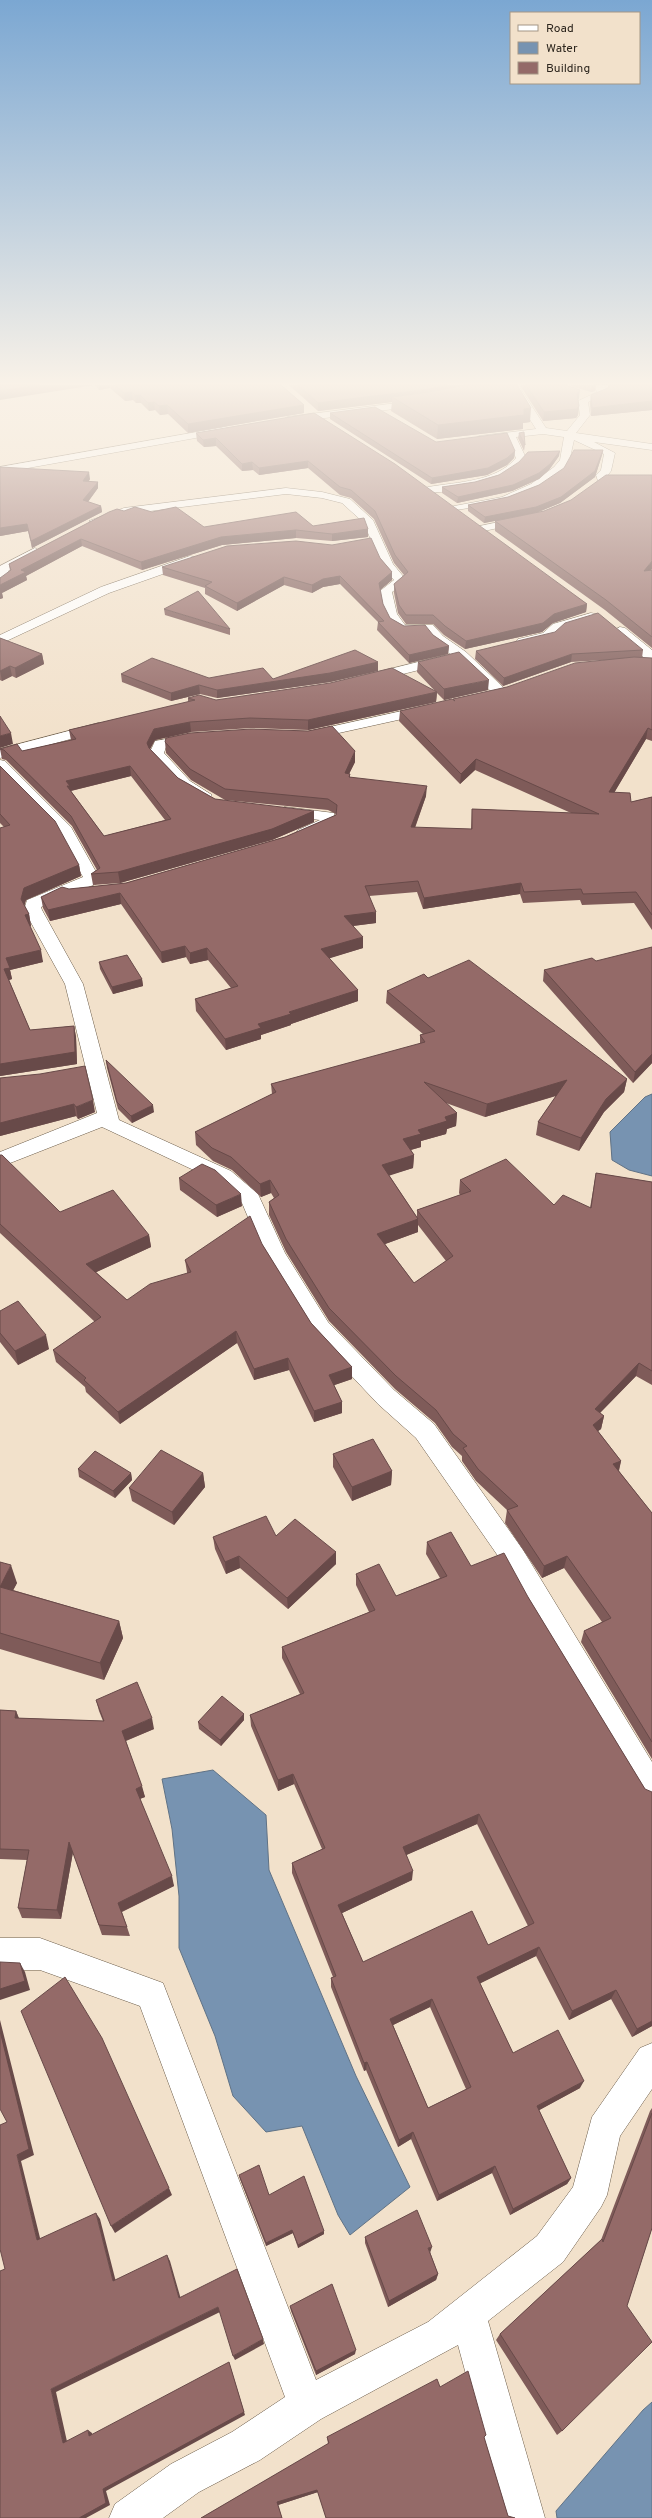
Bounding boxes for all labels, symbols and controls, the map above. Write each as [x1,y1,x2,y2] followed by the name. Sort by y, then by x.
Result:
[510,12,640,84] legend
[546,21,574,37] text: Road
[546,41,578,57] text: Water
[546,61,590,77] text: Building

